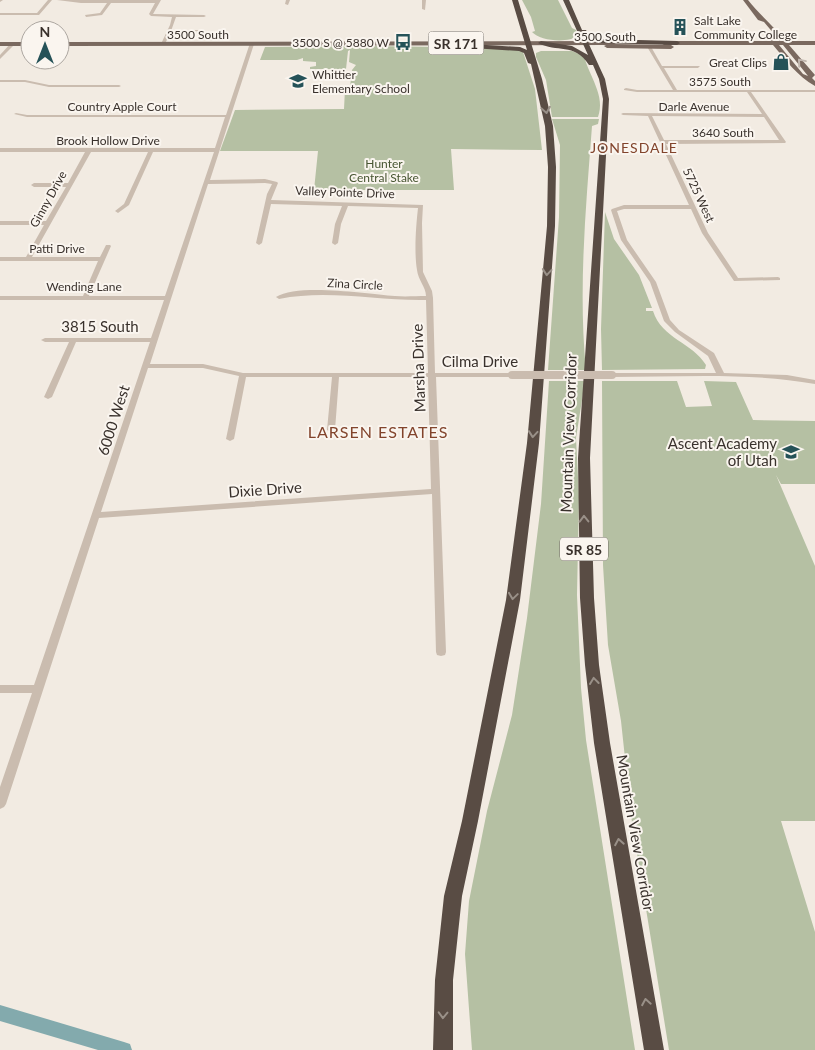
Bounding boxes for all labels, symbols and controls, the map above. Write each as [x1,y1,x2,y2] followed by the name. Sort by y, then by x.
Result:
[694,13,797,42] place label: Salt Lake Community College
[670,17,690,37] building icon: Salt Lake Community College
[20,20,70,70] north arrow
[40,23,50,40] text: N
[167,27,229,42] street label: 3500 South
[574,29,636,44] street label: 3500 South
[393,32,413,52] bus stop icon: 3500 S @ 5880 W
[428,32,484,54] road number: SR 171
[292,35,390,50] place label: 3500 S @ 5880 W
[771,52,791,72] shop icon: Great Clips
[709,55,767,70] place label: Great Clips
[798,59,807,68] one-way arrow
[312,67,410,96] place label: Whittier Elementary School
[288,71,308,91] school or university icon: Whittier Elementary School
[689,74,751,89] street label: 3575 South
[67,99,177,114] street label: Country Apple Court
[659,99,729,114] street label: Darle Avenue
[540,106,550,115] one-way arrow
[692,125,754,140] street label: 3640 South
[56,133,160,148] street label: Brook Hollow Drive
[590,139,678,156] district label: JONESDALE
[349,156,419,185] park label: Hunter Central Stake
[680,165,718,225] street label: 5725 West
[26,168,70,230] street label: Ginny Drive
[295,183,395,201] street label: Valley Pointe Drive
[29,241,85,256] street label: Patti Drive
[542,269,553,277] one-way arrow
[327,275,383,293] street label: Zina Circle
[46,279,122,294] street label: Wending Lane
[61,317,139,335] street label: 3815 South
[407,323,429,413] street label: Marsha Drive
[442,352,518,370] street label: Cilma Drive
[556,353,580,513] street label: Mountain View Corridor
[93,382,133,457] street label: 6000 West
[308,422,448,441] district label: LARSEN ESTATES
[528,431,539,439] one-way arrow
[668,434,777,469] place label: Ascent Academy of Utah
[781,442,801,462] school or university icon: Ascent Academy of Utah
[228,477,302,501] street label: Dixie Drive
[579,515,589,522] one-way arrow
[560,538,608,560] road number: SR 85
[508,592,519,600] one-way arrow
[589,677,600,685] one-way arrow
[613,753,659,913] street label: Mountain View Corridor
[614,837,624,846] one-way arrow
[641,998,652,1006] one-way arrow
[438,1011,449,1019] one-way arrow

